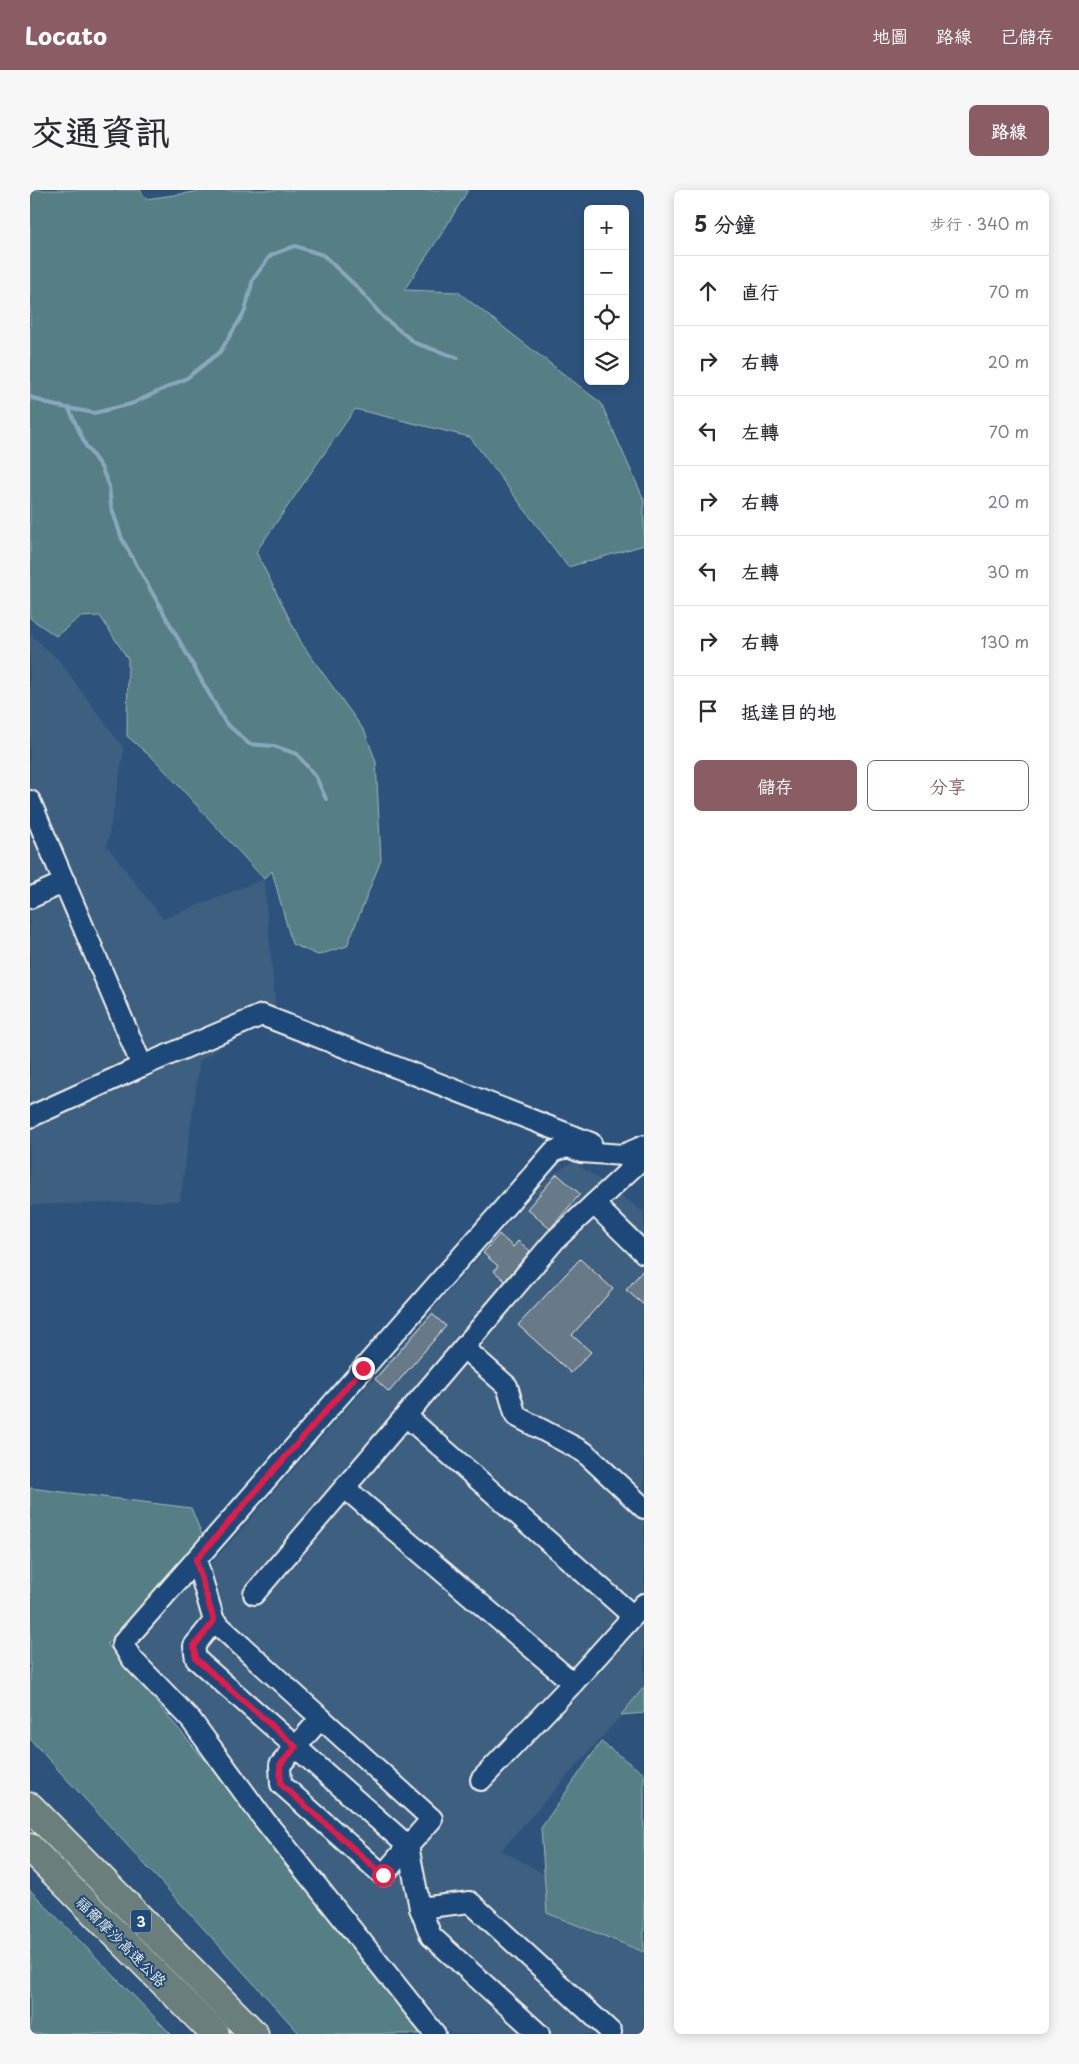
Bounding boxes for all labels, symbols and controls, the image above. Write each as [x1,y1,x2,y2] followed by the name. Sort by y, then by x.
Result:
[25,17,107,53] text: Locato
[872,22,908,49] text: 地圖
[936,22,972,49] text: 路線
[1000,22,1054,49] text: 已儲存
[30,104,170,157] text: 交通資訊
[969,105,1049,156] button: 路線
[584,205,629,385] map controls
[584,205,629,250] button: +
[694,207,756,239] text: 5 分鐘
[930,211,1029,235] text: 步行 · 340 m
[584,250,629,295] button: −
[694,277,722,305] icon: ahead
[741,277,779,305] text: 直行
[989,279,1029,303] text: 70 m
[584,295,629,340] button: locate
[584,340,629,385] button: layers
[694,347,722,375] icon: right
[741,347,779,375] text: 右轉
[988,349,1029,373] text: 20 m
[694,417,722,445] icon: left
[741,417,779,445] text: 左轉
[989,419,1029,443] text: 70 m
[694,487,722,515] icon: right
[741,487,779,515] text: 右轉
[988,489,1029,513] text: 20 m
[694,557,722,585] icon: left
[741,557,779,585] text: 左轉
[987,559,1029,583] text: 30 m
[694,627,722,655] icon: right
[741,627,779,655] text: 右轉
[981,629,1029,653] text: 130 m
[694,697,722,725] icon: arrive
[741,697,836,725] text: 抵達目的地
[694,760,857,811] button: 儲存
[867,760,1029,811] button: 分享
[352,1357,375,1380] route end
[372,1864,395,1887] route start
[71,1890,173,1992] street label: 福爾摩沙高速公路
[131,1910,151,1932] road number: 3

